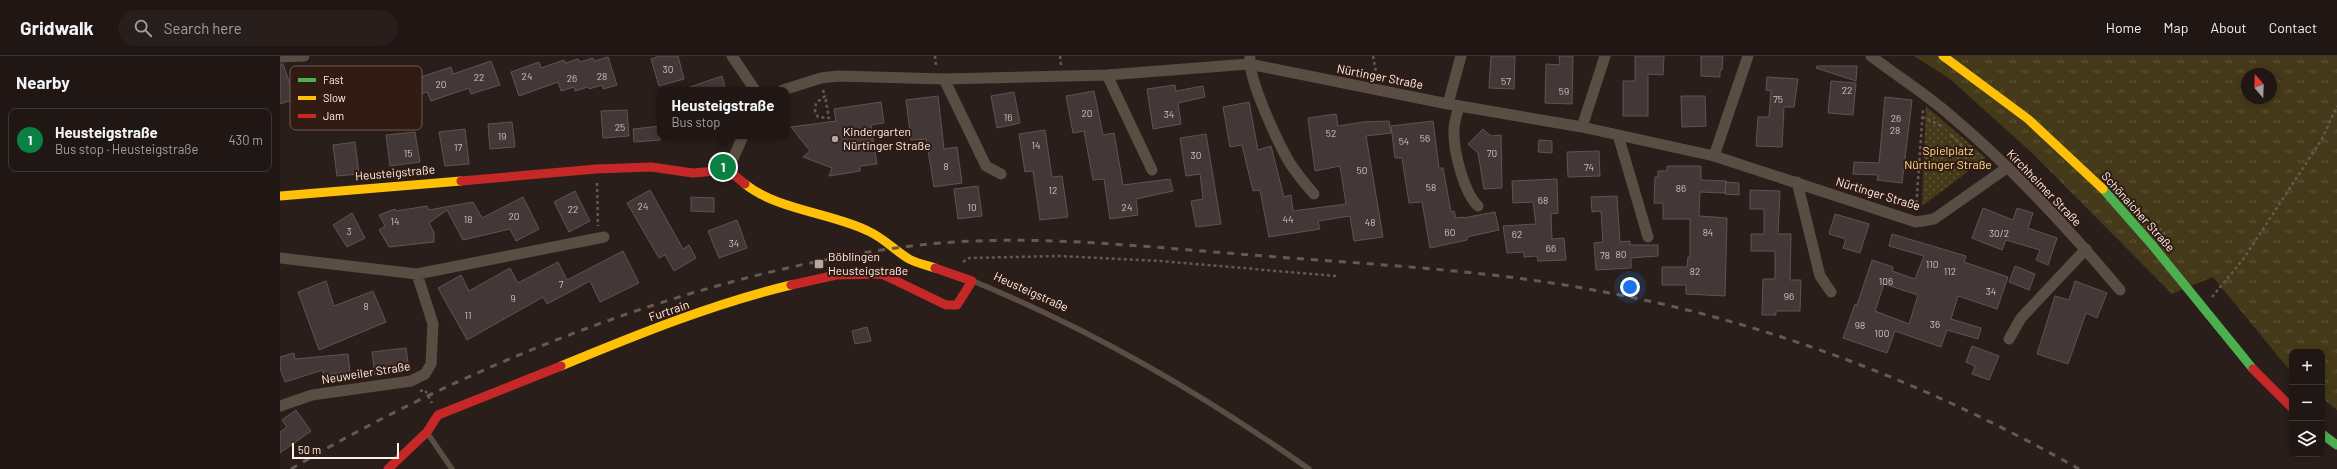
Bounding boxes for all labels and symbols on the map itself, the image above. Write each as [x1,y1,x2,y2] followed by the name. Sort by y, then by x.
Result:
[1336,61,1424,91] street label: Nürtinger Straße
[663,63,673,75] house number: 30
[290,66,422,130] legend
[2241,68,2277,104] north arrow
[522,70,532,82] house number: 24
[597,70,607,82] house number: 28
[474,71,484,83] house number: 22
[567,72,577,84] house number: 26
[323,73,344,86] text: Fast
[1501,75,1511,87] house number: 57
[435,78,447,90] house number: 20
[1842,84,1852,96] house number: 22
[1559,85,1569,97] house number: 59
[323,91,346,104] text: Slow
[1773,93,1783,105] house number: 75
[1081,107,1093,119] house number: 20
[1164,108,1174,120] house number: 34
[323,109,344,122] text: Jam
[1004,111,1012,123] house number: 16
[1891,112,1901,124] house number: 26
[615,121,625,133] house number: 25
[843,124,931,152] place label: Kindergarten Nürtinger Straße
[1890,124,1900,136] house number: 28
[1326,127,1336,139] house number: 52
[498,130,506,142] house number: 19
[1420,132,1430,144] house number: 56
[830,134,840,144] marker: Kindergarten Nürtinger Straße
[1399,135,1409,147] house number: 54
[1031,139,1041,151] house number: 14
[454,141,462,153] house number: 17
[1904,143,1992,171] park label: Spielplatz Nürtinger Straße
[2005,146,2085,229] street label: Kirchheimer Straße
[404,147,412,159] house number: 15
[1487,147,1497,159] house number: 70
[1191,149,1201,161] house number: 30
[710,152,736,182] pin: 1
[943,160,949,172] house number: 8
[1584,161,1594,173] house number: 74
[354,162,435,182] street label: Heusteigstraße
[1357,164,1367,176] house number: 50
[2099,169,2178,254] street label: Schönaicher Straße
[1834,174,1922,213] street label: Nürtinger Straße
[1426,181,1436,193] house number: 58
[1676,182,1686,194] house number: 86
[1049,184,1057,196] house number: 12
[1538,194,1548,206] house number: 68
[638,200,648,212] house number: 24
[967,201,977,213] house number: 10
[1122,201,1132,213] house number: 24
[568,203,578,215] house number: 22
[508,210,520,222] house number: 20
[464,213,472,225] house number: 18
[1282,213,1294,225] house number: 44
[390,215,400,227] house number: 14
[1365,216,1375,228] house number: 48
[346,225,352,237] house number: 3
[1445,226,1455,238] house number: 60
[1703,226,1713,238] house number: 84
[1989,227,2009,239] house number: 30/2
[1512,228,1522,240] house number: 62
[729,237,739,249] house number: 34
[1546,242,1556,254] house number: 66
[1616,248,1626,260] house number: 80
[828,249,908,277] place label: Böblingen Heusteigstraße
[1600,249,1610,261] house number: 78
[813,258,825,270] marker: Böblingen Heusteigstraße
[1926,258,1938,270] house number: 110
[1690,265,1700,277] house number: 82
[1944,265,1956,277] house number: 112
[992,268,1071,314] street label: Heusteigstraße
[1879,275,1893,287] house number: 106
[1620,277,1640,297] your location
[559,278,564,290] house number: 7
[1986,285,1996,297] house number: 34
[1784,290,1794,302] house number: 96
[510,292,516,304] house number: 9
[647,297,691,324] street label: Furtrain
[363,300,369,312] house number: 8
[464,309,472,321] house number: 11
[1930,318,1940,330] house number: 36
[1855,319,1865,331] house number: 98
[1875,327,1889,339] house number: 100
[320,358,411,386] street label: Neuweiler Straße
[292,441,399,460] scale bar

